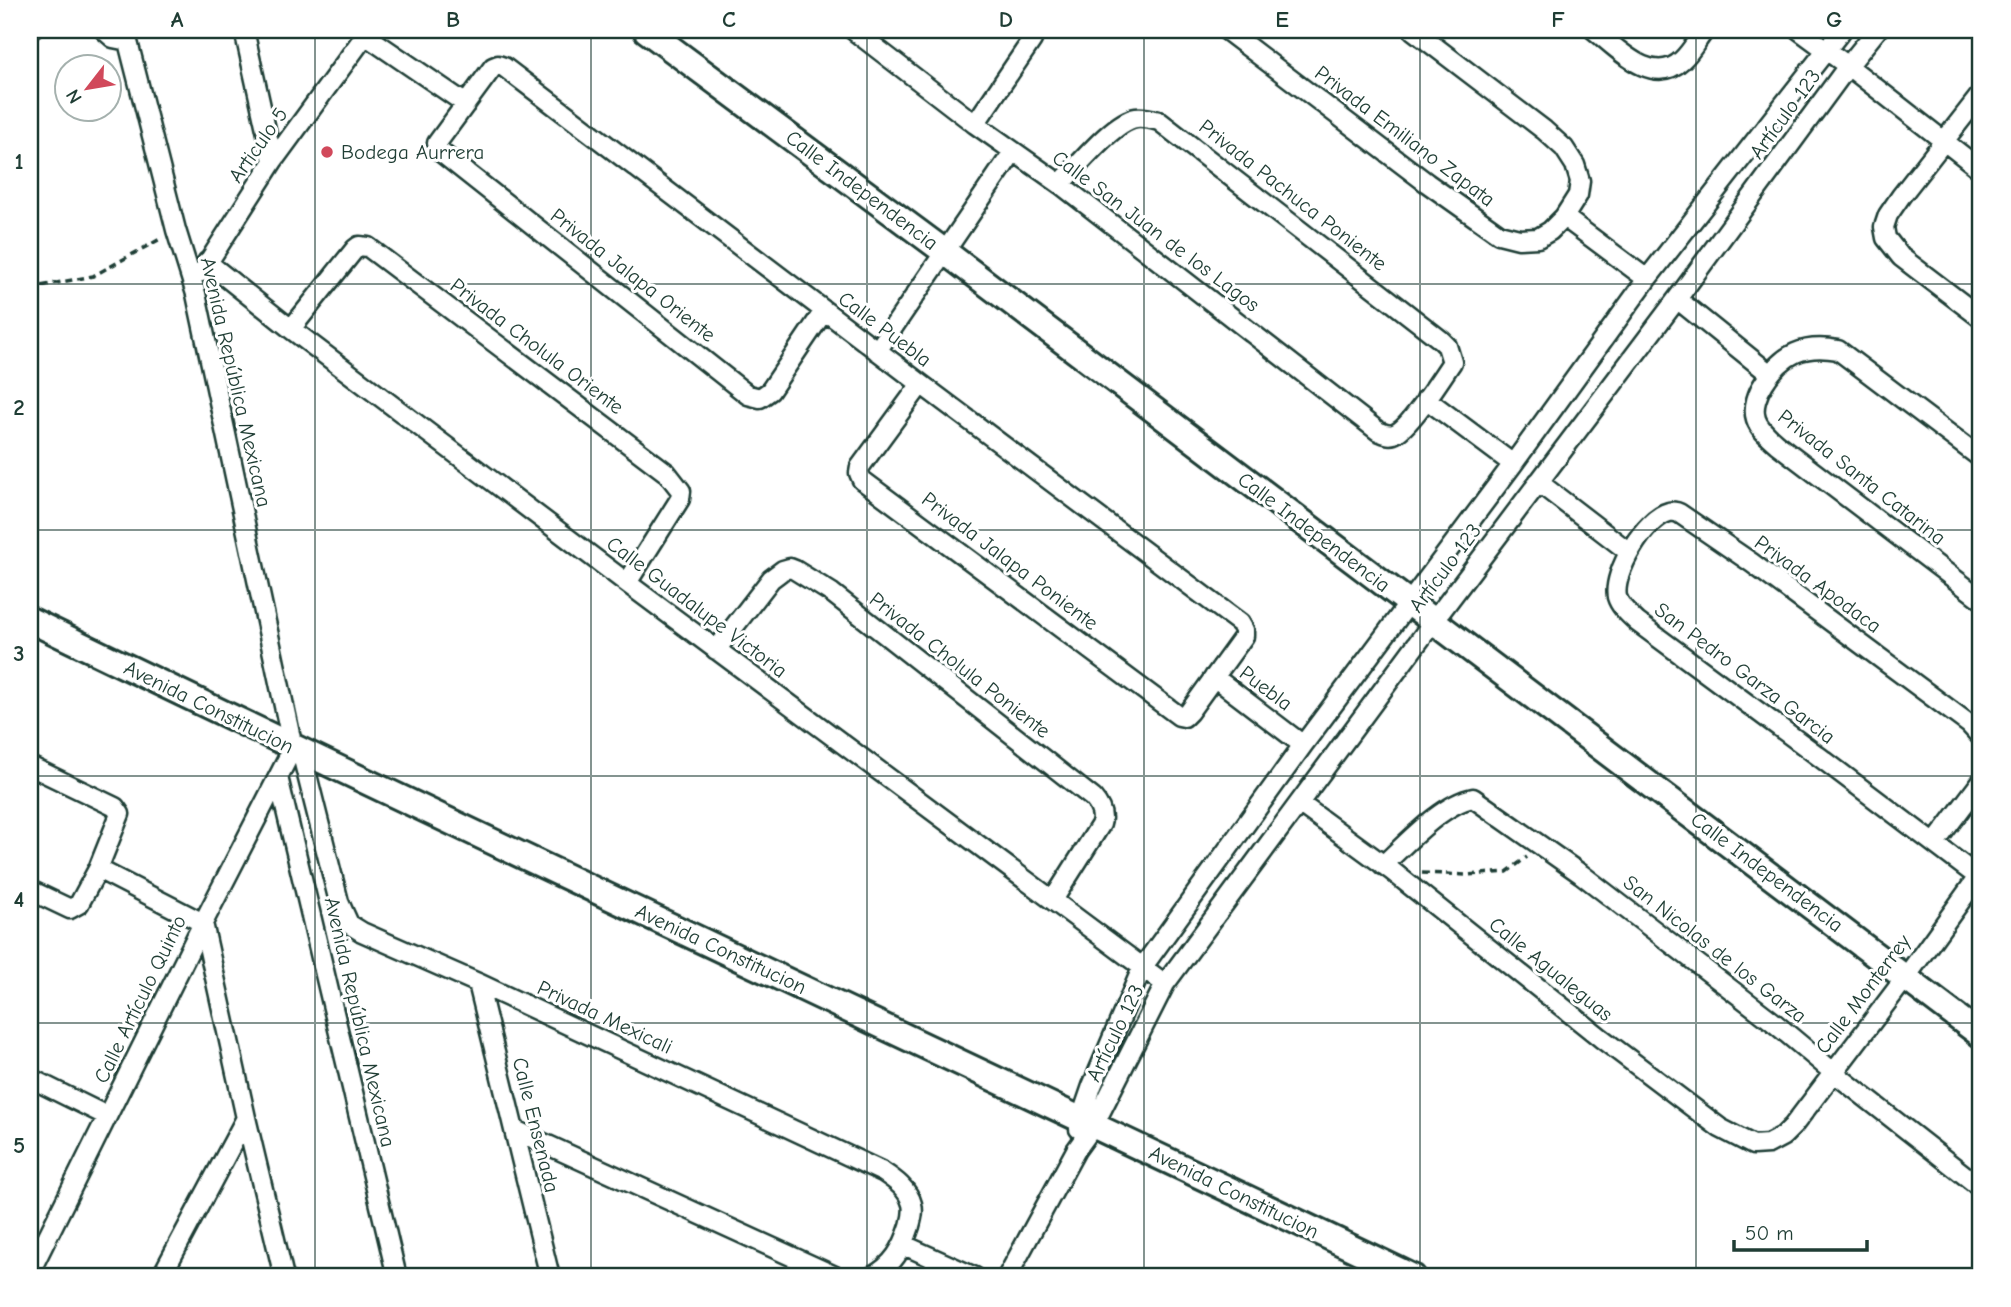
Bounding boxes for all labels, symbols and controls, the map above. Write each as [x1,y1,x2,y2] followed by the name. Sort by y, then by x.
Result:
[171,6,184,33] text: A
[446,6,460,33] text: B
[722,6,736,33] text: C
[999,6,1013,33] text: D
[1275,6,1289,33] text: E
[1551,6,1565,33] text: F
[1826,6,1842,33] text: G
[52,52,122,122] north arrow
[1310,60,1500,212] street label: Privada Emiliano Zapata
[1744,65,1826,163] street label: Artículo 123
[62,85,87,107] text: N
[223,103,293,187] street label: Articulo 5
[1194,114,1392,276] street label: Privada Pachuca Poniente
[781,125,943,255] street label: Calle Independencia
[341,140,484,164] place label: Bodega Aurrera
[319,144,335,160] marker: Bodega Aurrera
[1048,145,1264,317] street label: Calle San Juan de los Lagos
[14,148,24,175] text: 1
[546,203,720,347] street label: Privada Jalapa Oriente
[196,255,276,509] street label: Avenida República Mexicana
[446,273,628,419] street label: Privada Cholula Oriente
[834,286,936,372] street label: Calle Puebla
[13,394,25,421] text: 2
[1774,404,1950,550] street label: Privada Santa Catarina
[1233,467,1395,597] street label: Calle Independencia
[917,487,1103,635] street label: Privada Jalapa Poniente
[1404,519,1486,617] street label: Artículo 123
[1750,530,1886,638] street label: Privada Apodaca
[602,531,792,683] street label: Calle Guadalupe Victoria
[865,587,1055,743] street label: Privada Cholula Poniente
[1650,597,1840,749] street label: San Pedro Garza Garcia
[13,640,25,667] text: 3
[120,655,298,759] street label: Avenida Constitucion
[1235,660,1297,716] street label: Puebla
[1686,807,1848,937] street label: Calle Independencia
[1619,870,1811,1028] street label: San Nicolas de los Garza
[14,886,25,913] text: 4
[320,895,400,1149] street label: Avenida República Mexicana
[632,899,810,999] street label: Avenida Constitucion
[89,911,191,1087] street label: Calle Artículo Quinto
[1484,912,1618,1026] street label: Calle Agualeguas
[1810,929,1916,1058] street label: Calle Monterrey
[534,975,676,1059] street label: Privada Mexicali
[1081,981,1149,1085] street label: Artículo 123
[508,1055,564,1195] street label: Calle Ensenada
[13,1132,25,1159] text: 5
[1145,1140,1323,1244] street label: Avenida Constitucion
[1734,1209,1868,1253] scale bar
[1745,1221,1794,1245] text: 50 m

